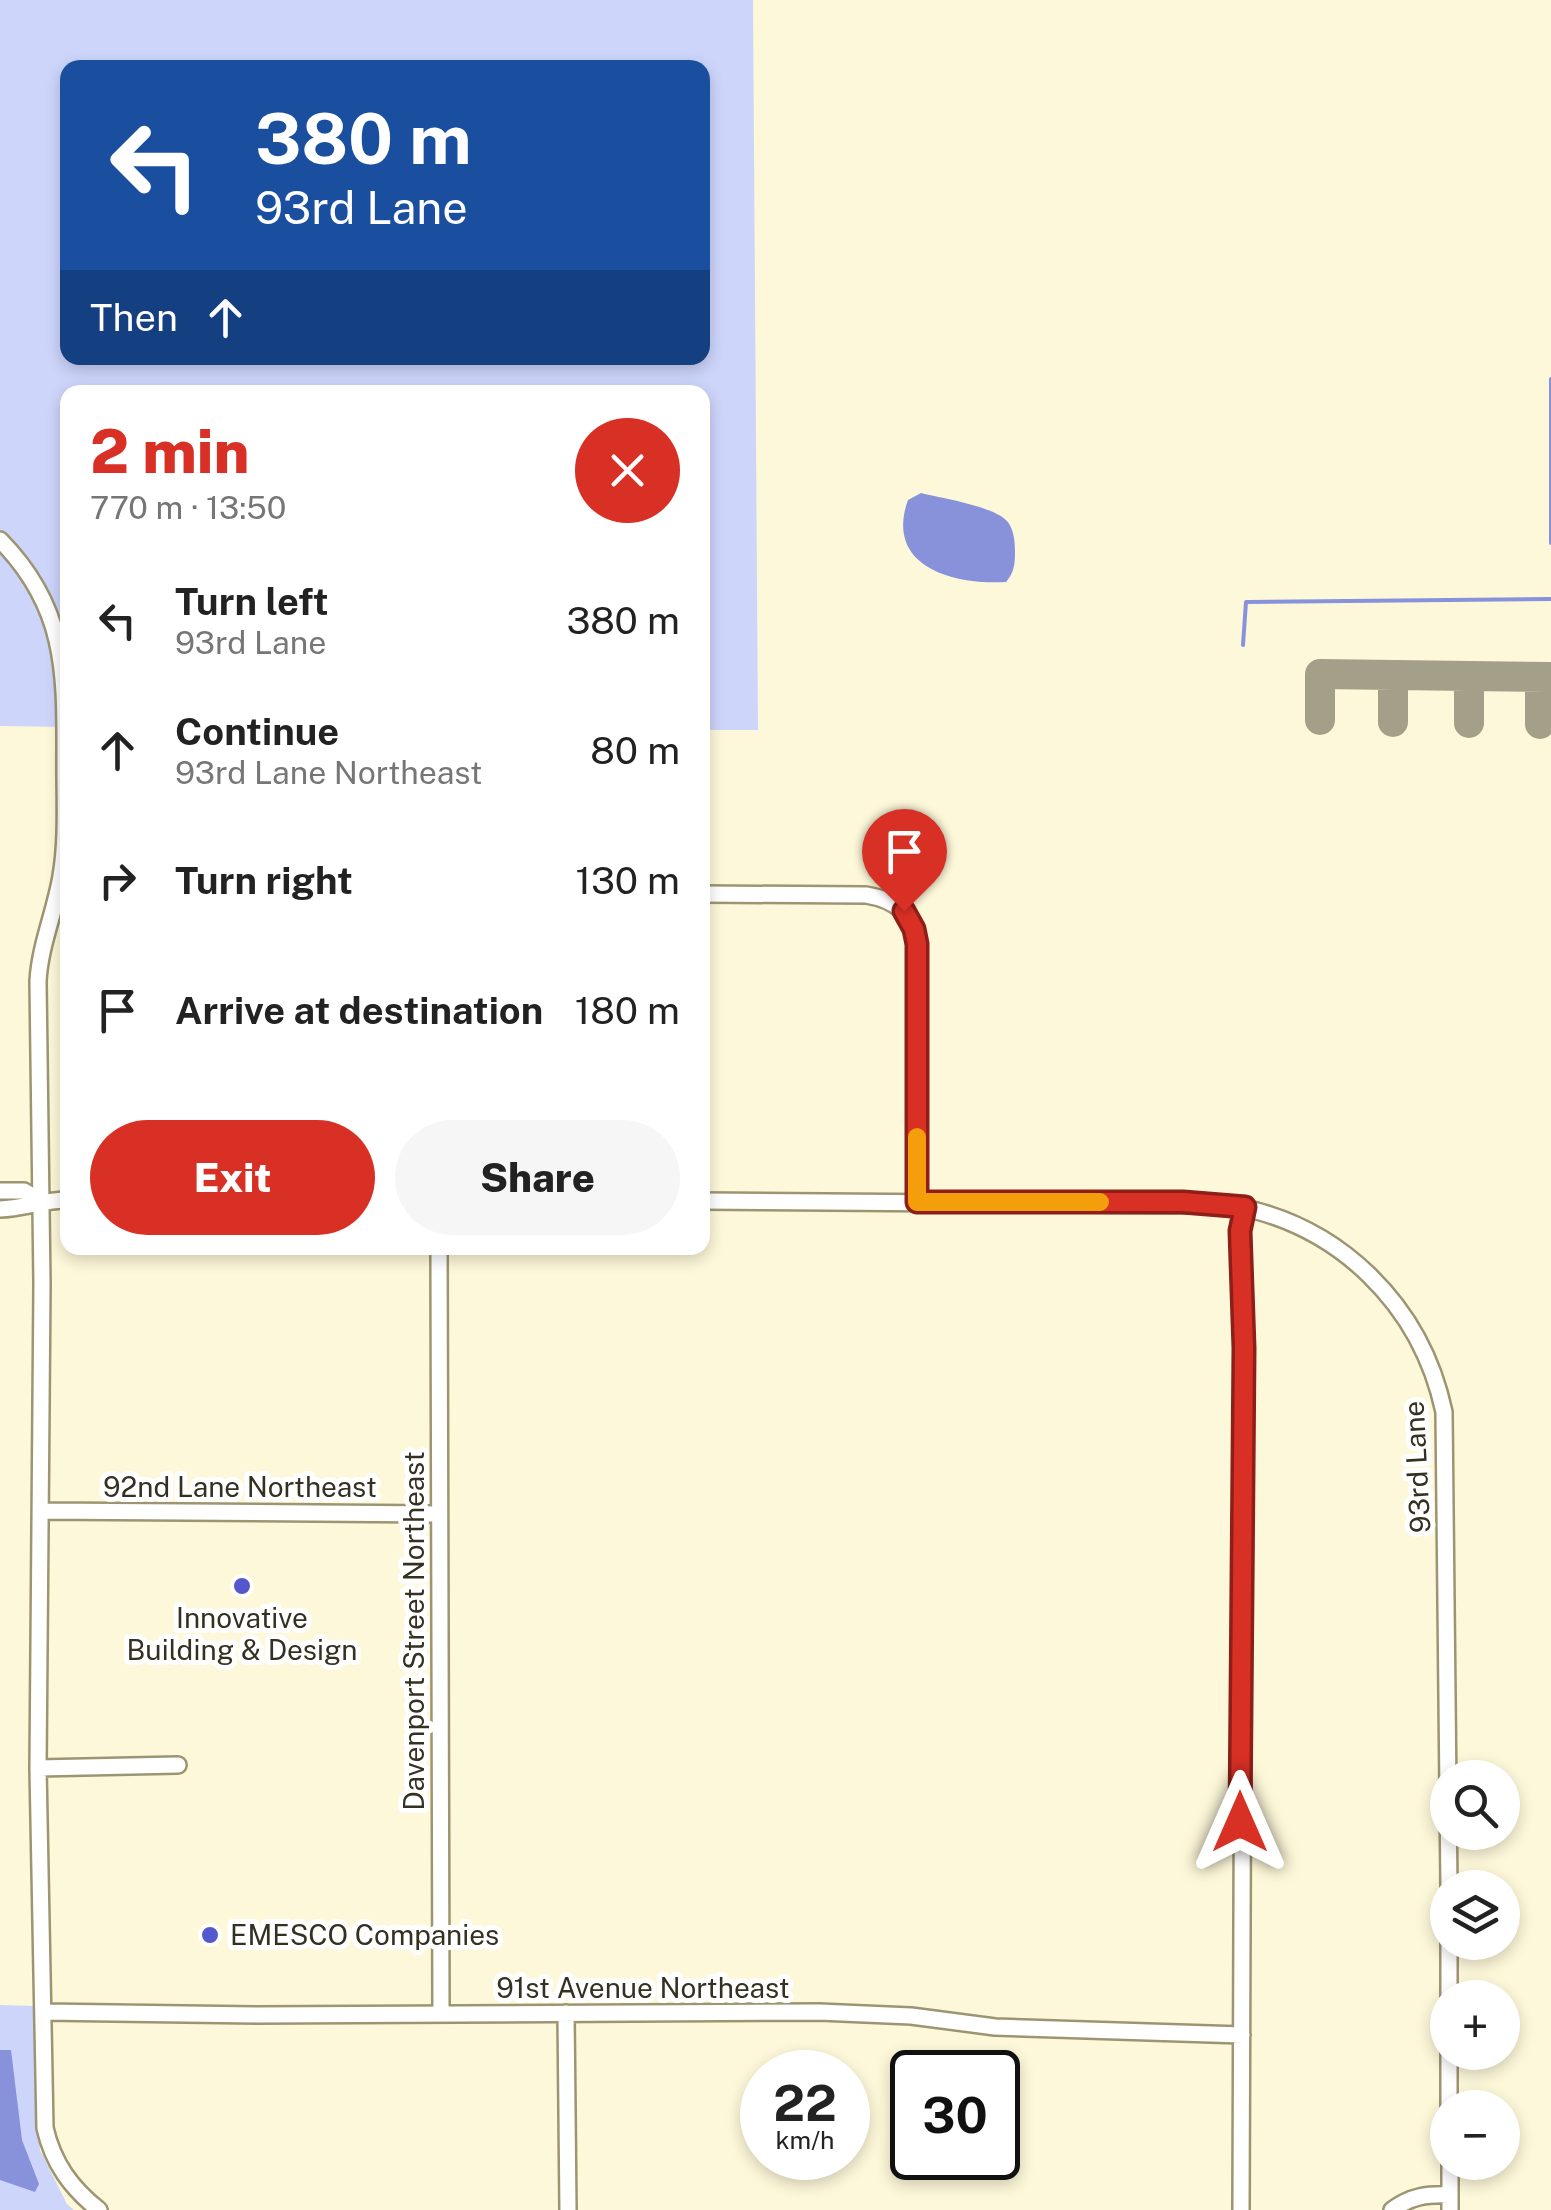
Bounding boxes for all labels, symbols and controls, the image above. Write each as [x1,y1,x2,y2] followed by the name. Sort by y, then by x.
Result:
[255,97,472,180] text: 380 m
[90,100,220,230] icon: left
[255,181,468,234] text: 93rd Lane
[198,290,253,345] icon: ahead
[90,295,178,340] text: Then
[90,416,249,487] text: 2 min
[575,418,680,523] button: close
[90,489,286,526] text: 770 m · 13:50
[175,579,329,624] text: Turn left
[90,593,145,648] icon: left
[567,598,680,643] text: 380 m
[175,624,326,661] text: 93rd Lane
[175,709,339,754] text: Continue
[90,723,145,778] icon: ahead
[590,728,680,773] text: 80 m
[175,754,483,791] text: 93rd Lane Northeast
[862,809,947,912] pin
[877,824,932,879] icon: arrive
[90,853,145,908] icon: right
[175,858,353,903] text: Turn right
[575,858,680,903] text: 130 m
[90,983,145,1038] icon: arrive
[175,988,543,1033] text: Arrive at destination
[575,988,680,1033] text: 180 m
[90,1120,375,1235] button: Exit
[395,1120,680,1235] button: Share
[1397,1400,1436,1534] street label: 93rd Lane
[397,1451,430,1811] street label: Davenport Street Northeast
[103,1470,377,1503] street label: 92nd Lane Northeast
[231,1575,253,1597] marker: Innovative Building & Design
[127,1601,357,1666] place label: Innovative Building & Design
[1430,1760,1520,2180] map controls
[1430,1760,1520,1850] button: search
[1188,1770,1292,1874] position arrow
[1430,1870,1520,1960] button: layers
[230,1918,499,1951] place label: EMESCO Companies
[199,1924,221,1946] marker: EMESCO Companies
[496,1971,790,2004] street label: 91st Avenue Northeast
[1430,1980,1520,2070] button: +
[890,2050,1020,2180] speed limit sign: 30
[773,2073,837,2132] text: 22
[1430,2090,1520,2180] button: −
[776,2125,834,2155] text: km/h

